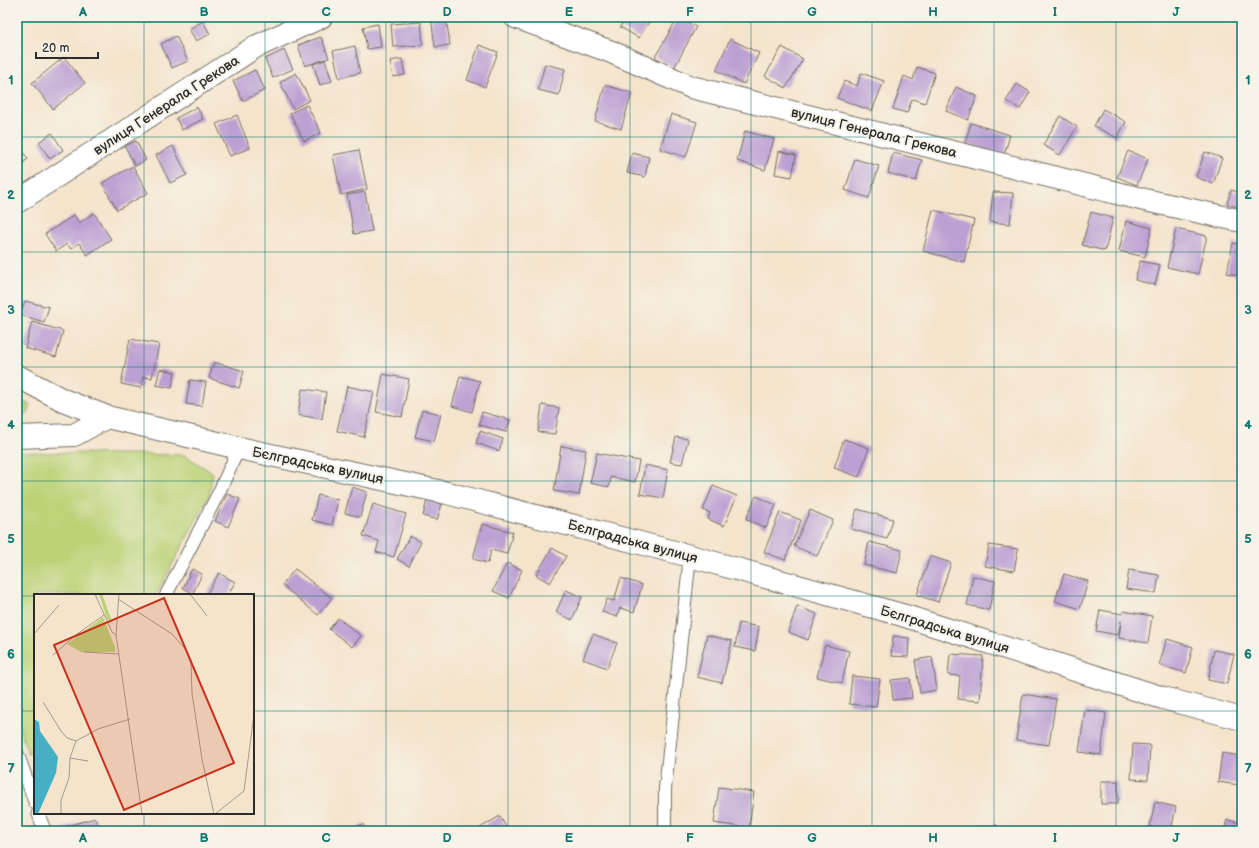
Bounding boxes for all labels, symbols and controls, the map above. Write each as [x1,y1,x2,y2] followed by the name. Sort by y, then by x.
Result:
[78,4,87,20] text: A
[199,4,209,20] text: B
[321,4,331,20] text: C
[442,4,452,20] text: D
[565,4,574,20] text: E
[686,4,694,20] text: F
[807,4,817,20] text: G
[928,4,938,20] text: H
[1053,4,1057,20] text: I
[1172,4,1180,20] text: J
[36,34,98,60] scale bar
[42,41,69,56] text: 20 m
[90,52,243,159] street label: вулиця Генерала Грекова
[8,72,14,88] text: 1
[1245,72,1251,88] text: 1
[789,104,959,162] street label: вулиця Генерала Грекова
[7,187,15,203] text: 2
[1244,187,1252,203] text: 2
[7,302,15,318] text: 3
[1244,302,1252,318] text: 3
[7,417,15,433] text: 4
[1244,417,1252,433] text: 4
[251,443,385,488] street label: Бєлградська вулиця
[566,516,700,567] street label: Бєлградська вулиця
[7,531,15,547] text: 5
[1244,531,1252,547] text: 5
[34,594,254,814] inset map
[878,602,1011,657] street label: Бєлградська вулиця
[7,646,15,662] text: 6
[1244,646,1252,662] text: 6
[7,761,15,777] text: 7
[1244,761,1252,777] text: 7
[78,830,87,846] text: A
[199,830,209,846] text: B
[321,830,331,846] text: C
[442,830,452,846] text: D
[565,830,574,846] text: E
[686,830,694,846] text: F
[807,830,817,846] text: G
[928,830,938,846] text: H
[1053,830,1057,846] text: I
[1172,830,1180,846] text: J

